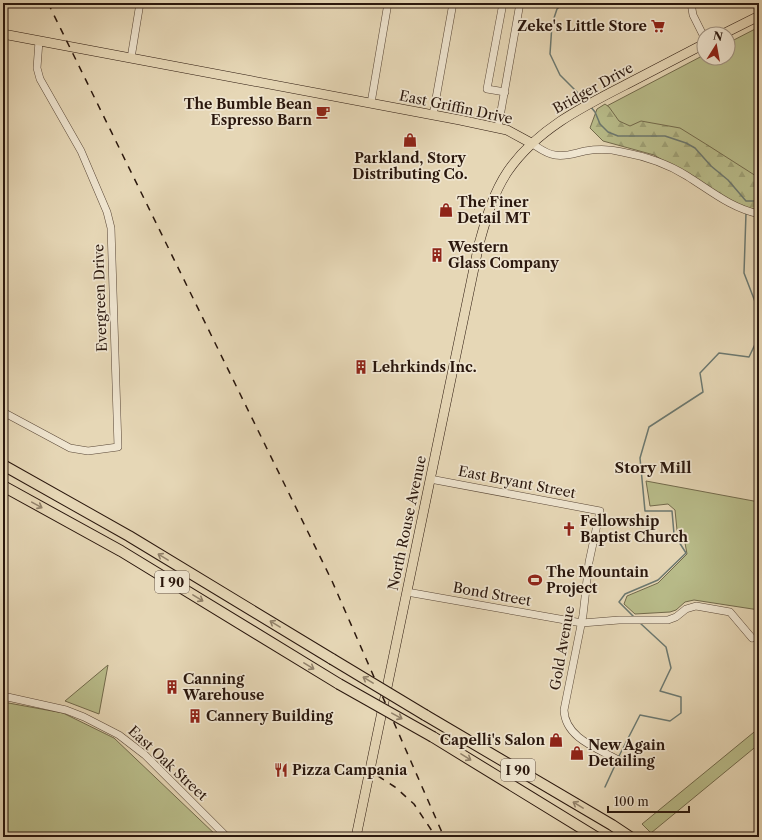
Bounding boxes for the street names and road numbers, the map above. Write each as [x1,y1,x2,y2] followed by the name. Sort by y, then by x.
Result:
[550,58,637,118] street label: Bridger Drive
[398,86,515,128] street label: East Griffin Drive
[89,244,111,352] street label: Evergreen Drive
[384,454,430,592] street label: North Rouse Avenue
[457,462,577,502] street label: East Bryant Street
[155,571,189,593] road number: I 90
[452,578,533,610] street label: Bond Street
[546,604,578,692] street label: Gold Avenue
[125,722,211,804] street label: East Oak Street
[501,759,535,781] road number: I 90

